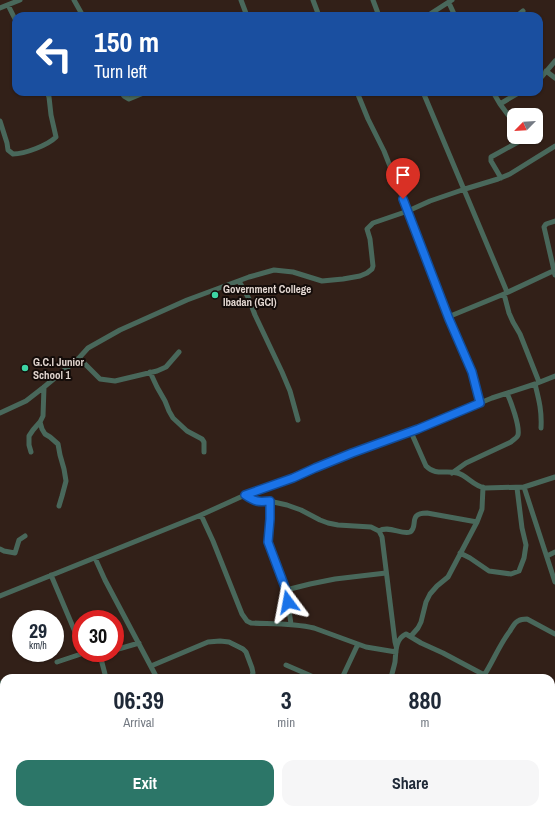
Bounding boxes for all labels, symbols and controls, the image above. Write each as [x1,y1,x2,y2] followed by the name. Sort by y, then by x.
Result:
[94,23,159,61] text: 150 m
[28,28,80,80] icon: left
[94,59,147,84] text: Turn left
[507,108,543,144] north arrow
[507,108,543,144] map controls
[386,158,420,199] pin
[392,164,414,186] icon: arrive
[223,282,311,309] place label: Government College Ibadan (GCI)
[210,290,220,300] marker: Government College Ibadan (GCI)
[33,355,85,382] place label: G.C.I Junior School 1
[20,363,30,373] marker: G.C.I Junior School 1
[267,581,309,623] position arrow
[72,610,124,662] speed limit sign: 30
[29,617,47,644] text: 29
[29,639,47,652] text: km/h
[114,684,164,716] text: 06:39
[281,684,292,716] text: 3
[409,684,441,716] text: 880
[123,714,154,731] text: Arrival
[277,714,295,731] text: min
[421,714,429,731] text: m
[16,760,274,806] button: Exit
[282,760,539,806] button: Share

